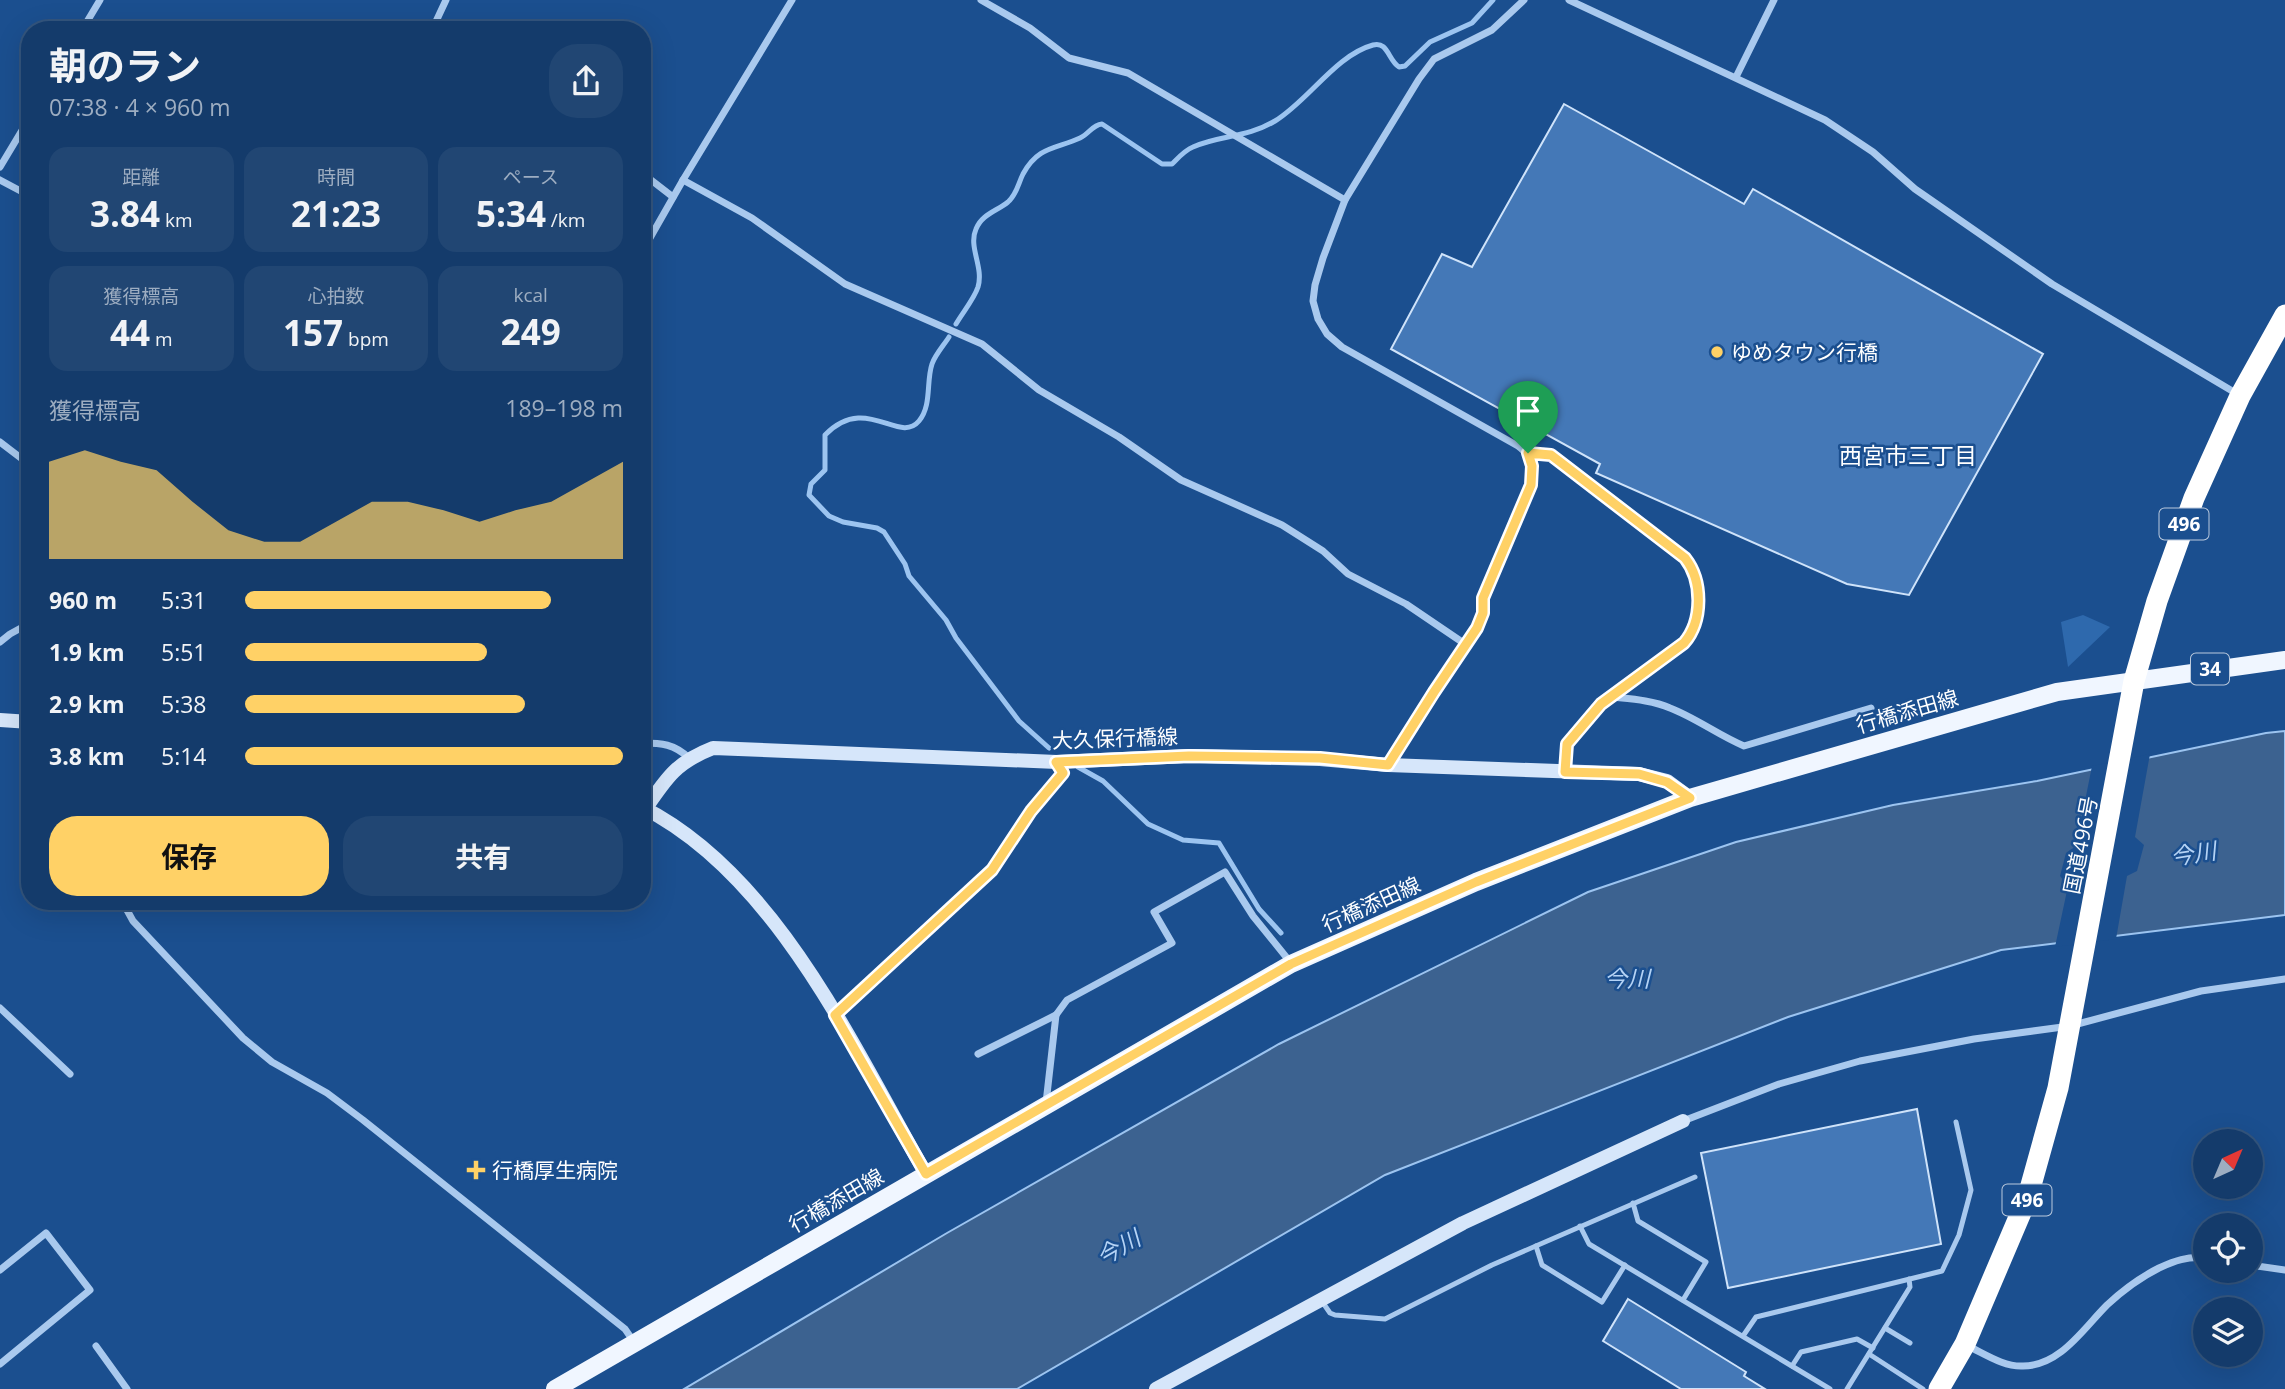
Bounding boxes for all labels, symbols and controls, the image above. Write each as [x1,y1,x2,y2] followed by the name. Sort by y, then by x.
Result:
[49,39,201,91] text: 朝のラン
[549,44,623,118] button: share
[49,91,231,123] text: 07:38 · 4 × 960 m
[122,164,160,190] text: 距離
[317,164,355,190] text: 時間
[503,164,559,190] text: ペース
[90,190,160,237] text: 3.84
[291,190,381,237] text: 21:23
[476,190,546,237] text: 5:34
[160,207,193,233] text: km
[546,207,585,233] text: /km
[513,282,548,308] text: kcal
[103,283,179,309] text: 獲得標高
[307,283,365,309] text: 心拍数
[501,308,561,355] text: 249
[110,309,150,356] text: 44
[283,309,343,356] text: 157
[150,326,173,352] text: m
[343,326,389,352] text: bpm
[1731,338,1878,366] place label: ゆめタウン行橋
[1709,344,1725,360] marker: ゆめタウン行橋
[1498,381,1558,453] pin
[505,392,623,424] text: 189–198 m
[1509,392,1547,430] icon: arrive
[49,394,141,426] text: 獲得標高
[1839,439,1977,471] district label: 西宮市三丁目
[2160,509,2208,540] road number: 496
[49,584,117,616] text: 960 m
[161,584,207,616] text: 5:31
[49,636,125,668] text: 1.9 km
[161,636,207,668] text: 5:51
[2191,654,2229,684] road number: 34
[1853,683,1961,739] street label: 行橋添田線
[49,688,125,720] text: 2.9 km
[161,688,207,720] text: 5:38
[1052,722,1178,754] street label: 大久保行橋線
[49,740,125,772] text: 3.8 km
[161,740,207,772] text: 5:14
[2057,794,2103,896] street label: 国道496号
[49,816,329,896] button: 保存
[343,816,623,896] button: 共有
[2168,833,2221,872] water label: 今川
[1317,870,1425,938] street label: 行橋添田線
[1604,962,1653,994] water label: 今川
[2193,1129,2263,1199] north arrow
[2193,1129,2263,1367] map controls
[492,1156,618,1184] place label: 行橋厚生病院
[466,1160,486,1180] marker: 行橋厚生病院
[784,1162,888,1238] street label: 行橋添田線
[2002,1184,2052,1216] road number: 496
[2193,1213,2263,1283] button: locate
[1090,1220,1149,1272] water label: 今川
[2193,1297,2263,1367] button: layers

